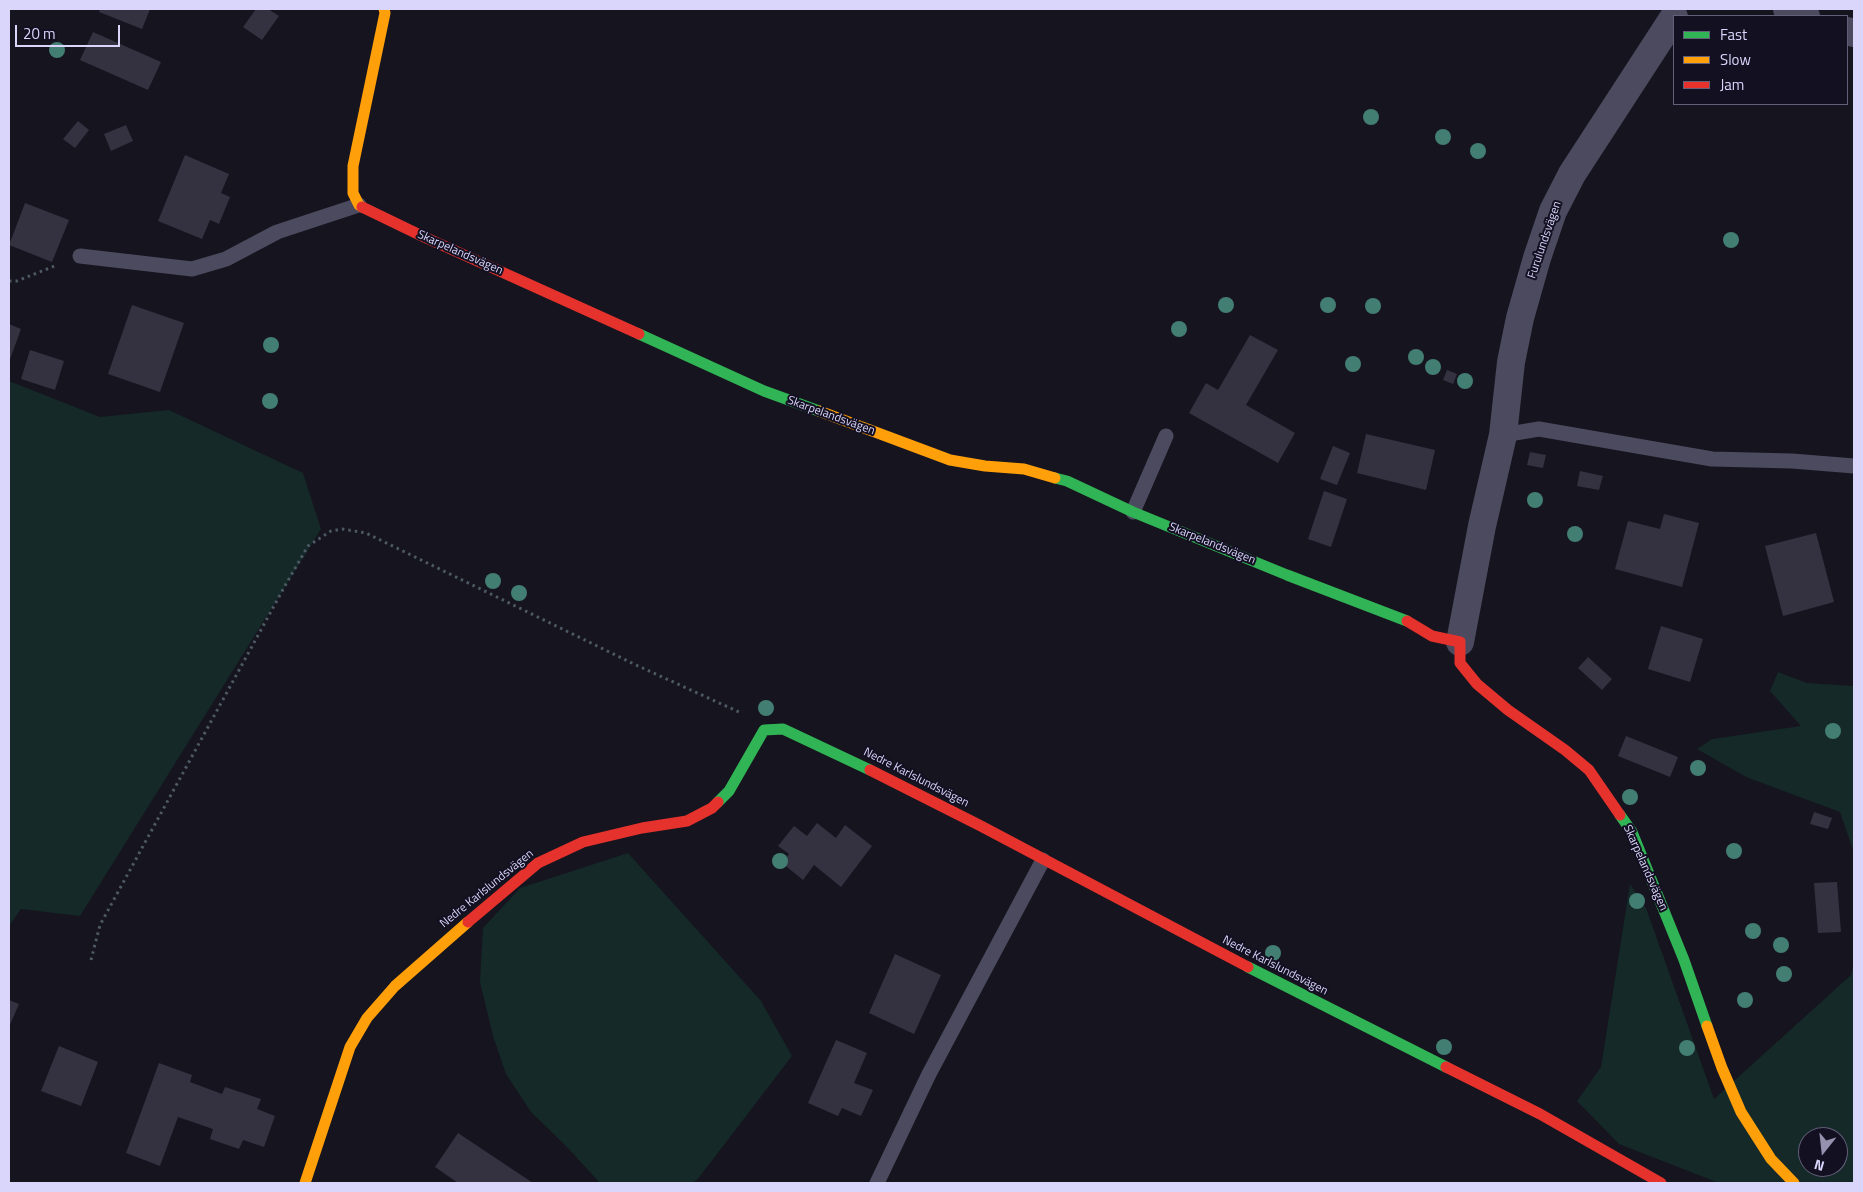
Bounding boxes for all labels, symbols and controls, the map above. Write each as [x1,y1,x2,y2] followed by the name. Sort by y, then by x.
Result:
[18,15,122,47] scale bar
[1673,15,1848,105] legend
[23,22,56,45] text: 20 m
[1720,23,1747,46] text: Fast
[1720,48,1751,71] text: Slow
[1720,73,1744,96] text: Jam
[1525,199,1565,281] street label: Furulundsvägen
[415,228,505,278] street label: Skarpelandsvägen
[785,393,877,439] street label: Skarpelandsvägen
[1167,520,1257,568] street label: Skarpelandsvägen
[861,745,971,811] street label: Nedre Karlslundsvägen
[1620,823,1670,913] street label: Skarpelandsvägen
[437,847,537,931] street label: Nedre Karlslundsvägen
[1220,933,1330,999] street label: Nedre Karlslundsvägen
[1798,1127,1848,1177] north arrow
[1811,1155,1827,1177] text: N

